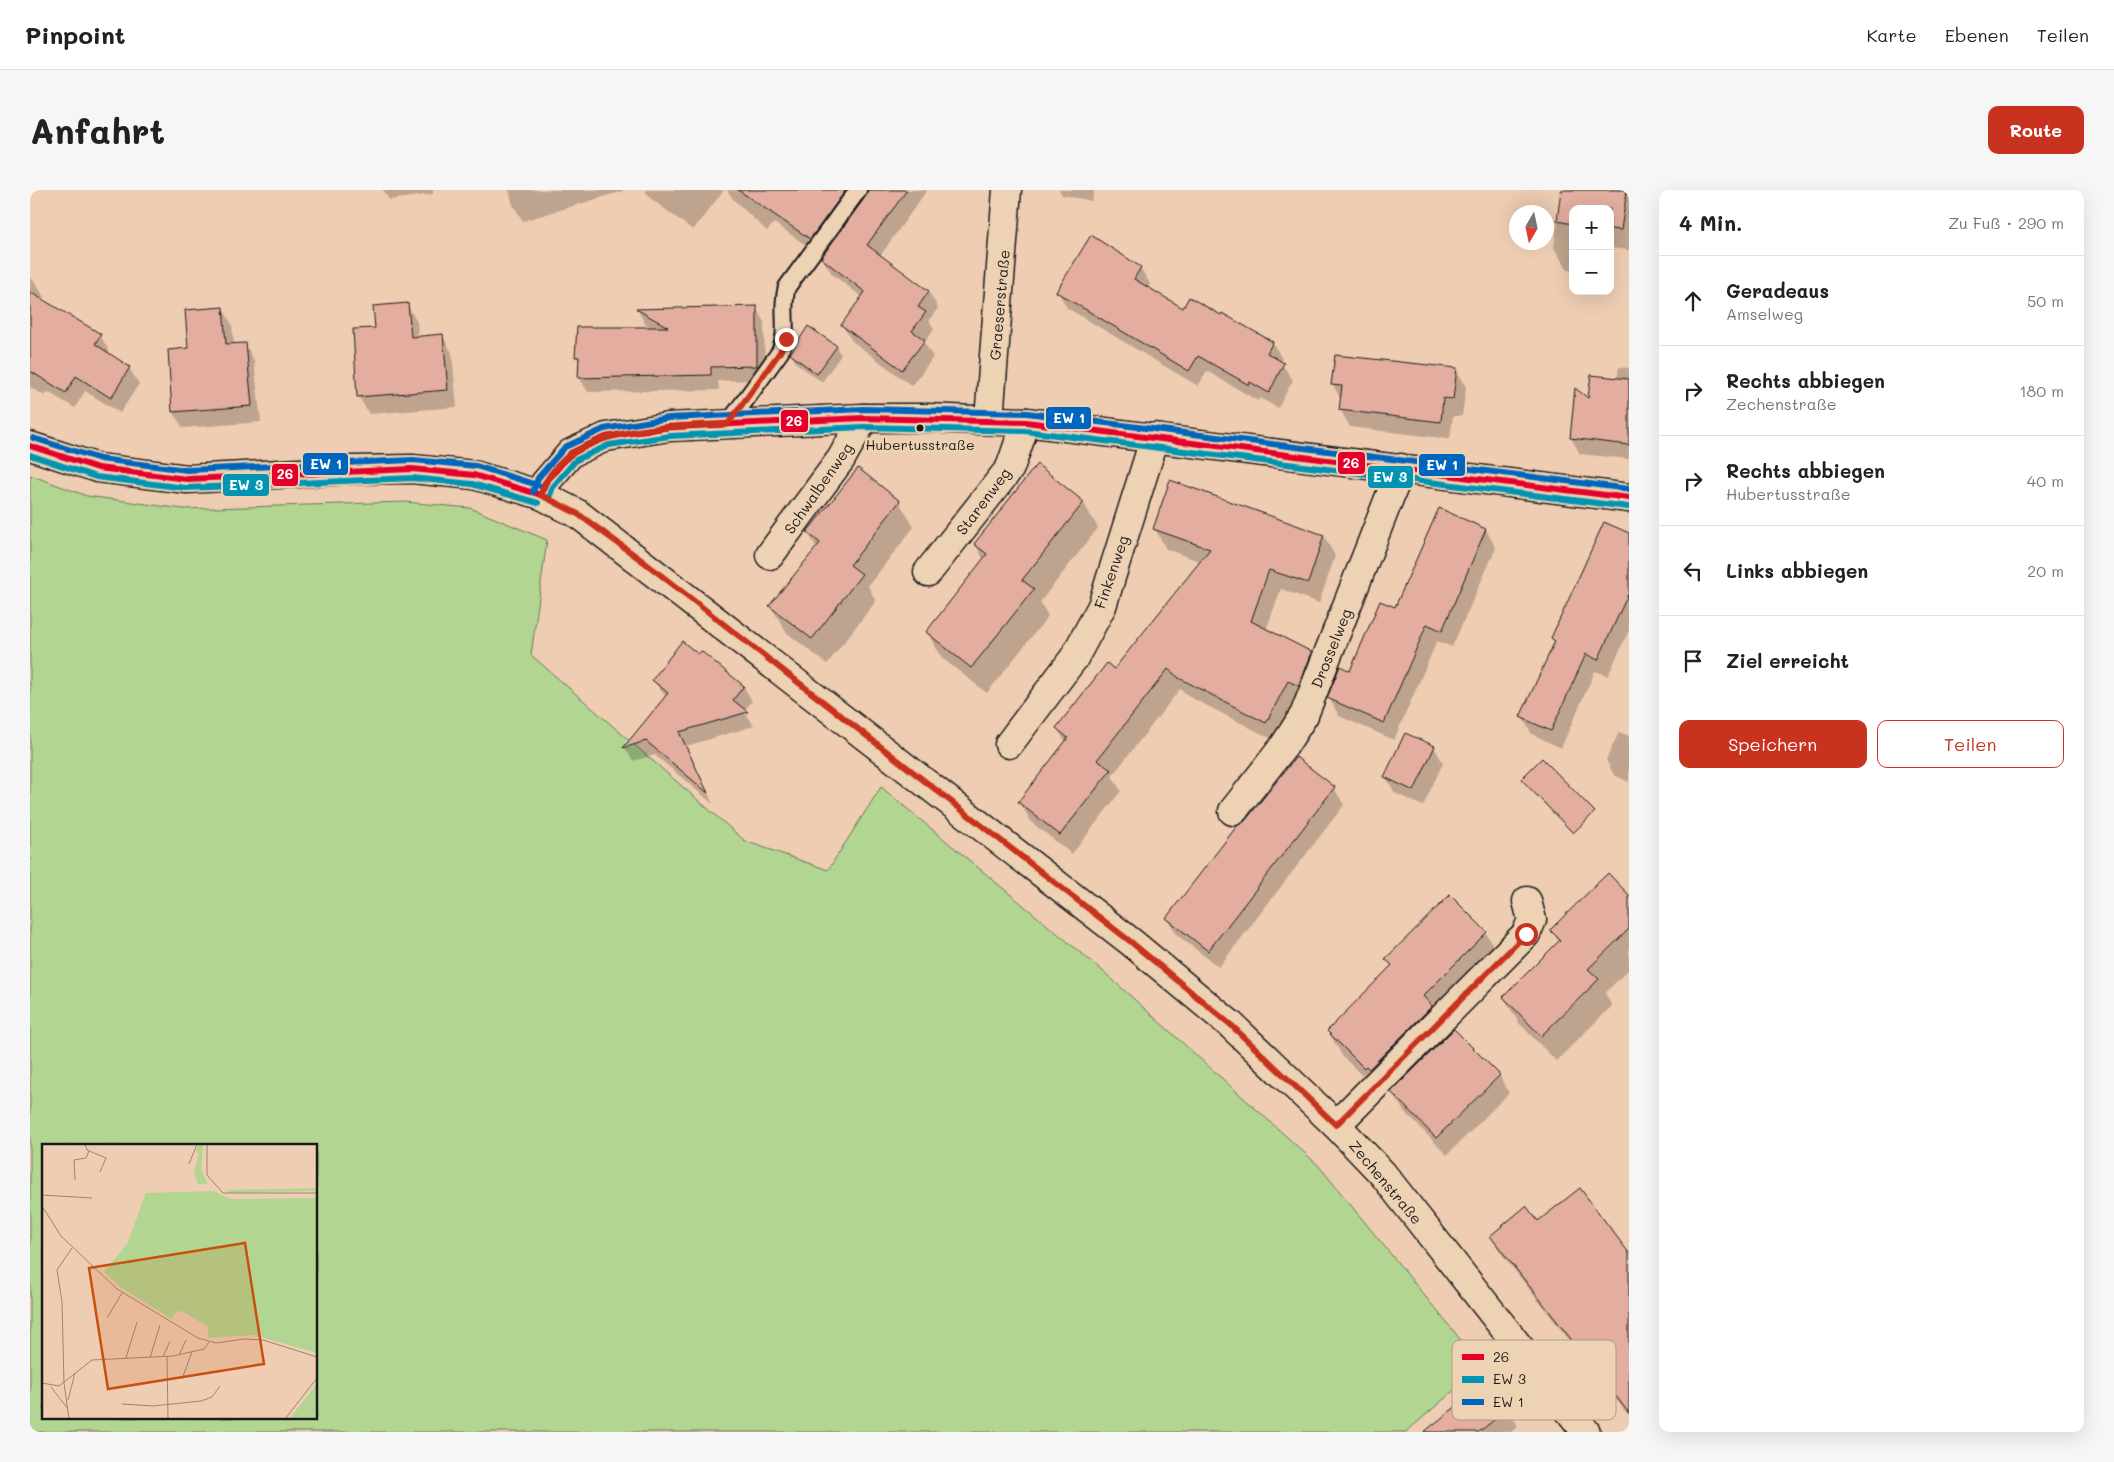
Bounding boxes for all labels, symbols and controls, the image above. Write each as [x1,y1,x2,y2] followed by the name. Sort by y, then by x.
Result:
[25,19,126,50] text: Pinpoint
[1866,23,1917,47] text: Karte
[1945,23,2009,47] text: Ebenen
[2037,23,2089,47] text: Teilen
[1988,106,2084,154] button: Route
[30,107,165,153] text: Anfahrt
[1509,205,1554,250] north arrow
[1569,205,1614,295] map controls
[1569,205,1614,250] button: +
[1679,209,1742,236] text: 4 Min.
[1948,212,2064,233] text: Zu Fuß · 290 m
[984,249,1014,361] street label: Graeserstraße
[1569,250,1614,295] button: −
[1726,278,1829,303] text: Geradeaus
[1679,287,1707,315] icon: ahead
[2027,290,2064,311] text: 50 m
[1726,303,1803,324] text: Amselweg
[775,328,798,351] route end
[1726,368,1885,393] text: Rechts abbiegen
[1679,377,1707,405] icon: right
[2019,380,2064,401] text: 180 m
[1726,393,1837,414] text: Zechenstraße
[1045,406,1092,430] line badge: EW 1
[1053,408,1085,427] text: EW 1
[780,409,809,433] line badge: 26
[786,411,802,430] text: 26
[915,423,925,433] marker: Hubertusstraße
[865,435,975,454] place label: Hubertusstraße
[779,438,857,538] street label: Schwalbenweg
[1337,451,1366,475] line badge: 26
[302,452,349,476] line badge: EW 1
[1343,453,1359,472] text: 26
[1418,453,1466,477] line badge: EW 1
[310,454,342,473] text: EW 1
[1426,455,1458,474] text: EW 1
[1726,458,1885,483] text: Rechts abbiegen
[271,463,299,487] line badge: 26
[951,463,1015,539] street label: Starenweg
[277,464,293,483] text: 26
[1367,465,1414,489] line badge: EW 3
[1373,467,1407,486] text: EW 3
[1679,467,1707,495] icon: right
[2027,470,2064,491] text: 40 m
[222,473,270,497] line badge: EW 3
[229,475,263,494] text: EW 3
[1726,483,1851,504] text: Hubertusstraße
[1089,532,1133,611] street label: Finkenweg
[1679,557,1707,585] icon: left
[1726,558,1868,583] text: Links abbiegen
[2027,560,2064,581] text: 20 m
[1306,605,1356,691] street label: Drosselweg
[1679,647,1707,675] icon: arrive
[1726,648,1849,673] text: Ziel erreicht
[1679,720,1867,768] button: Speichern
[1877,720,2064,768] button: Teilen
[1515,923,1538,946] route start
[1345,1136,1427,1228] street label: Zechenstraße
[42,1144,318,1420] inset map
[1452,1340,1616,1420] legend
[1493,1347,1509,1366] text: 26
[1493,1369,1526,1388] text: EW 3
[1493,1392,1524,1411] text: EW 1

